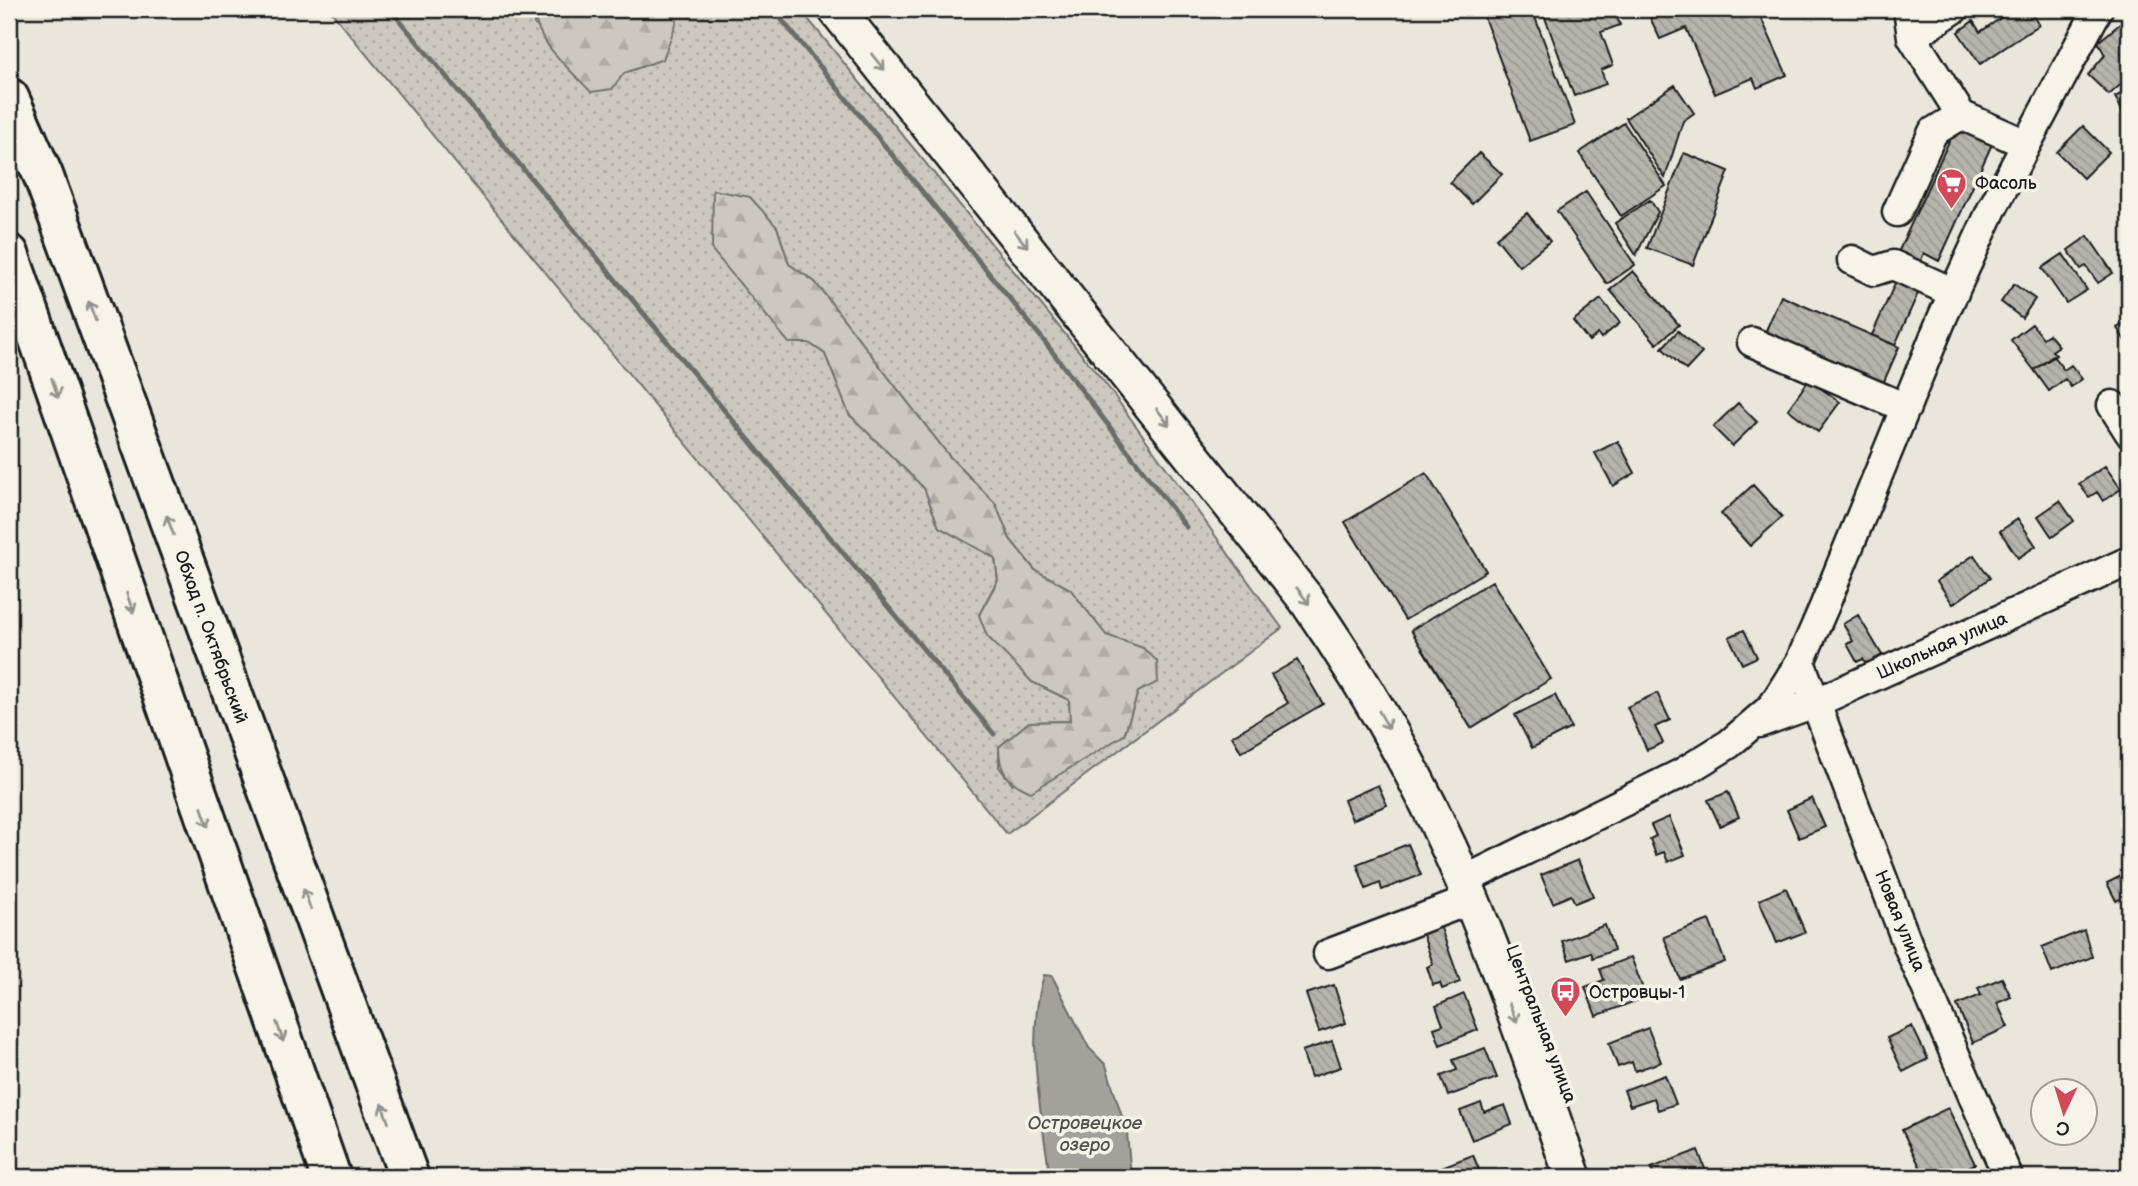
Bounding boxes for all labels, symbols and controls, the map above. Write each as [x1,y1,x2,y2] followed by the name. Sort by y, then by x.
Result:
[871,52,886,71] one-way arrow
[1935,166,1969,210] supermarket icon: Фасоль
[1975,173,2037,194] place label: Фасоль
[1013,230,1028,248] one-way arrow
[85,300,97,322] one-way arrow
[50,376,63,398] one-way arrow
[1155,408,1170,426] one-way arrow
[163,514,176,536] one-way arrow
[170,548,252,726] street label: Обход п. Октябрьский
[1296,586,1311,605] one-way arrow
[125,591,137,613] one-way arrow
[1874,608,2011,684] street label: Школьная улица
[1377,710,1391,730] one-way arrow
[200,806,212,828] one-way arrow
[1870,867,1930,975] street label: Новая улица
[300,889,312,911] one-way arrow
[1501,942,1581,1106] street label: Центральная улица
[1549,975,1583,1019] bus stop icon: Островцы-1
[1589,982,1685,1003] place label: Островцы-1
[1508,1002,1520,1024] one-way arrow
[275,1021,287,1043] one-way arrow
[2030,1078,2100,1148] north arrow
[378,1103,391,1125] one-way arrow
[1028,1112,1143,1157] water label: Островецкое озеро
[2056,1116,2070,1139] text: С

